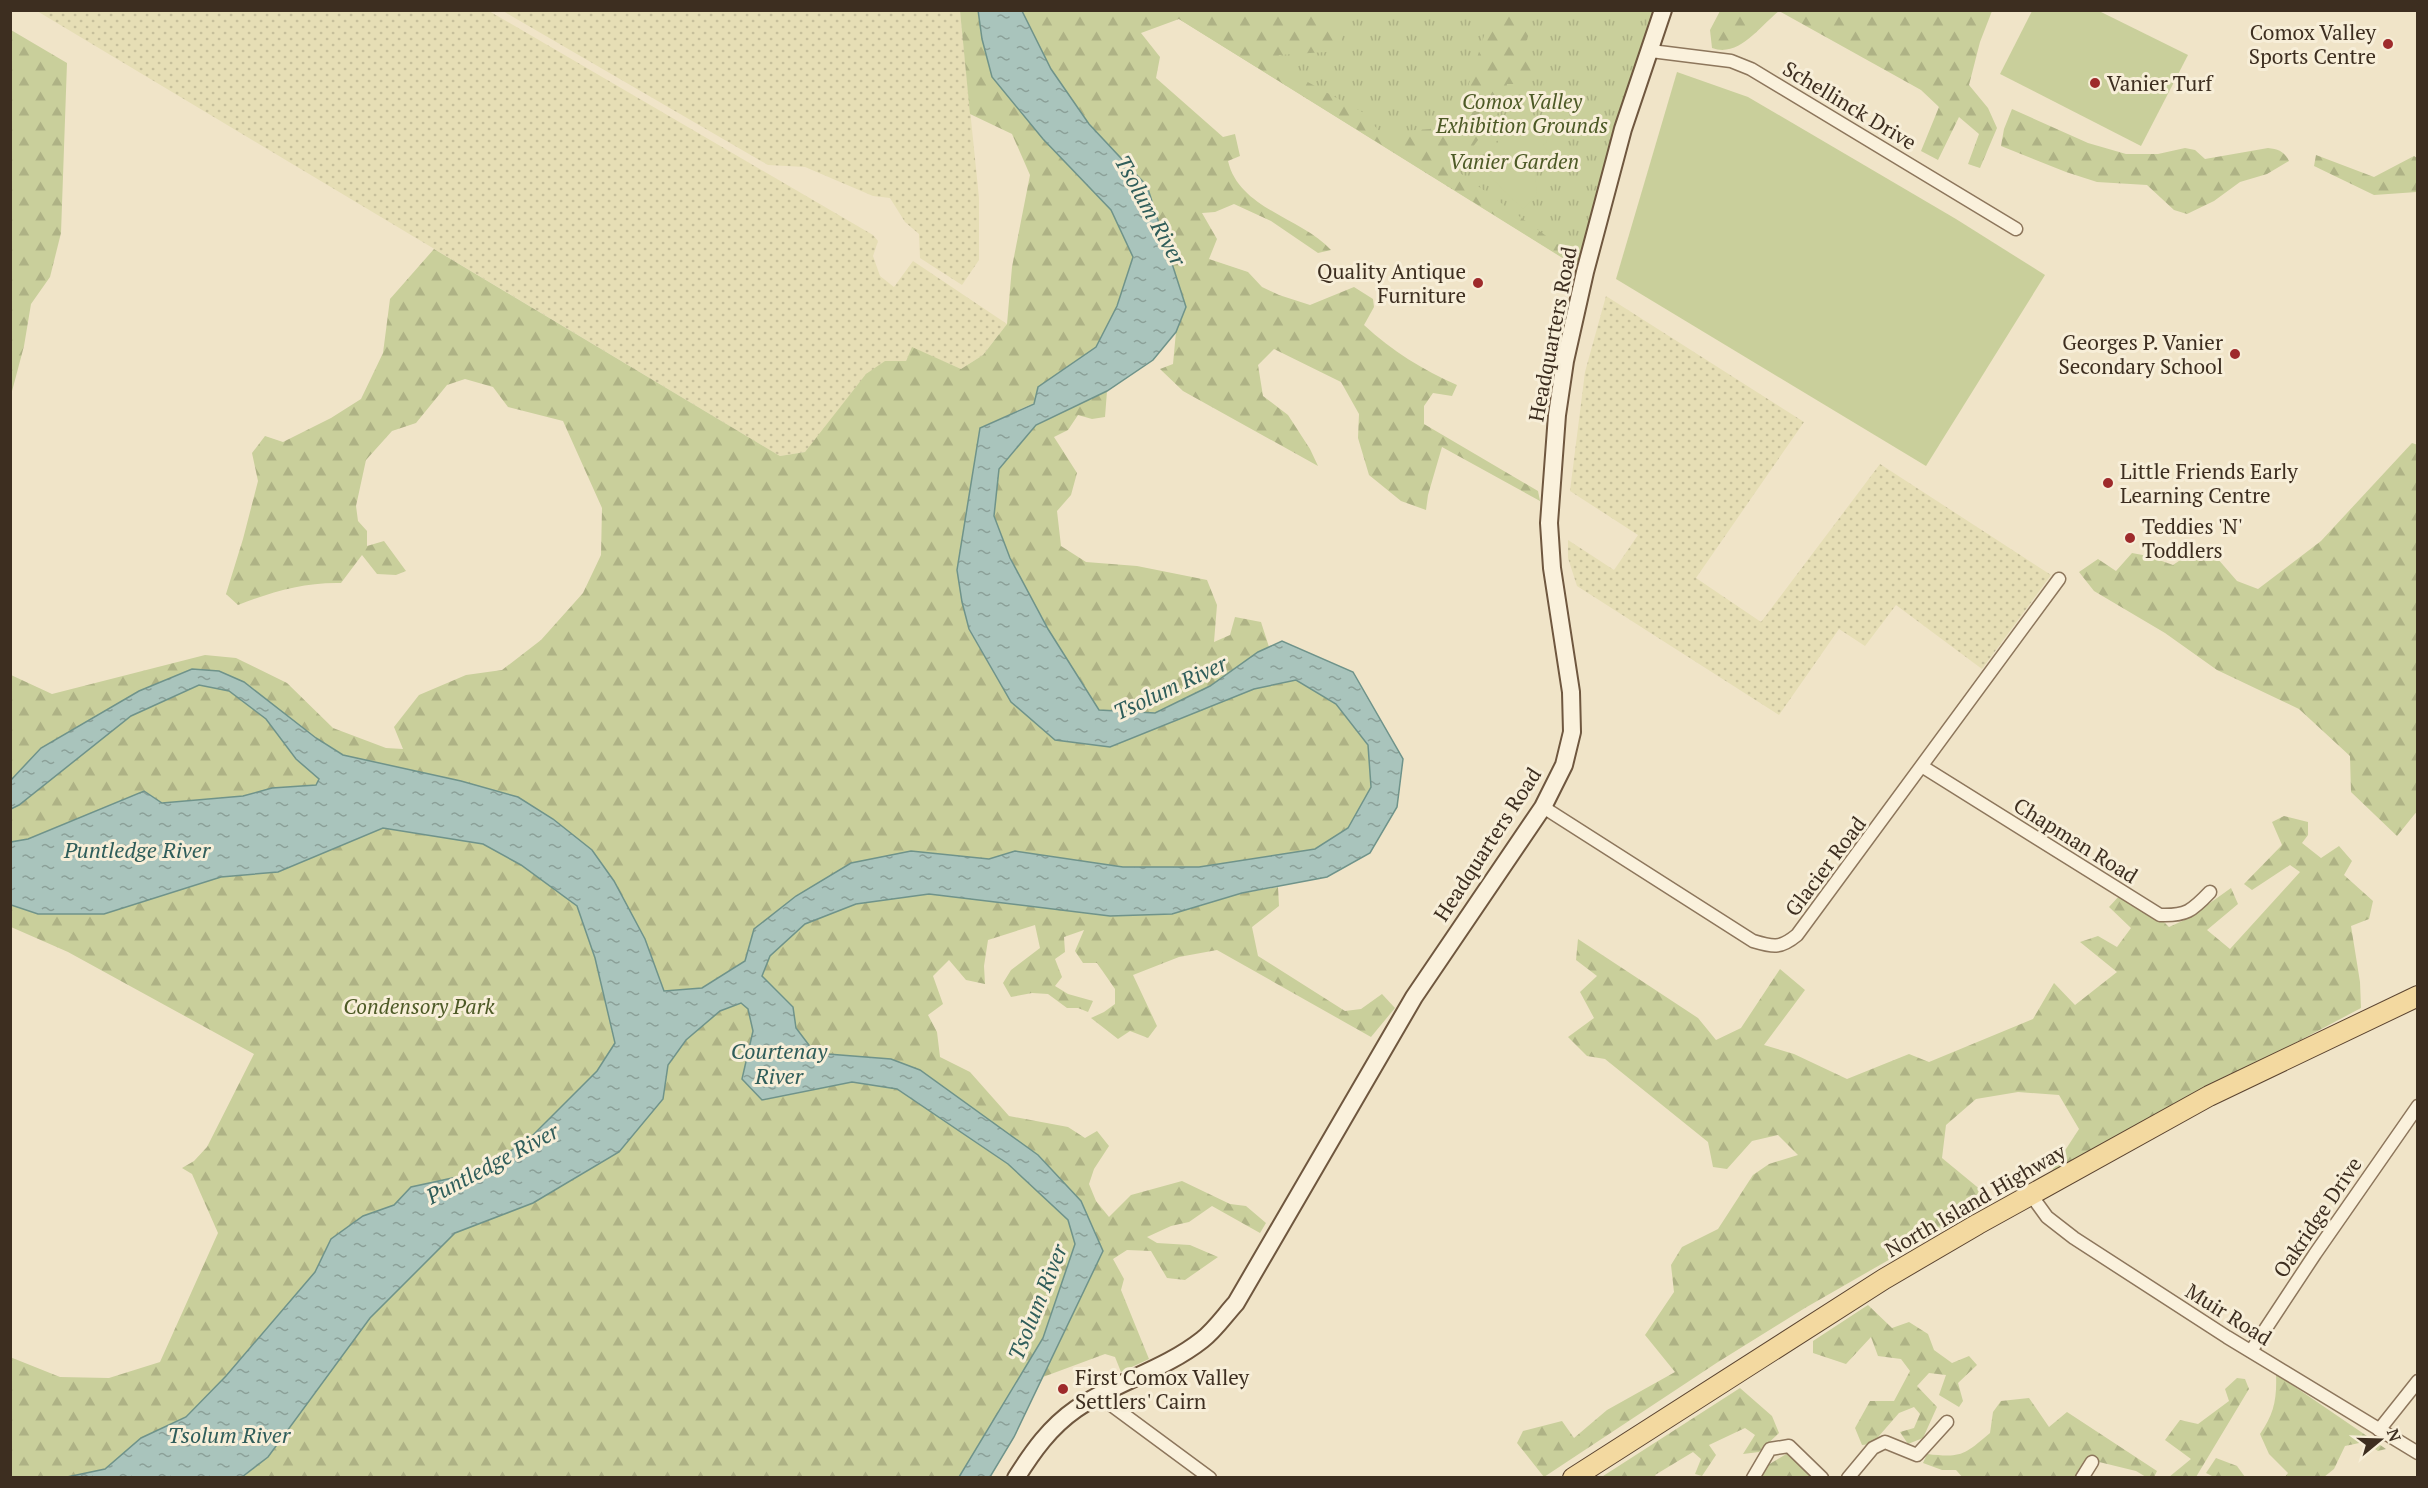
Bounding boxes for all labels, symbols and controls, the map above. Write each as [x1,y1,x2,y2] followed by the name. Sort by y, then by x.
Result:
[2249,18,2376,70] place label: Comox Valley Sports Centre
[2381,37,2395,51] marker: Comox Valley Sports Centre
[1778,54,1922,156] street label: Schellinck Drive
[2107,69,2214,97] place label: Vanier Turf
[2088,76,2102,90] marker: Vanier Turf
[1435,87,1608,139] park label: Comox Valley Exhibition Grounds
[1449,147,1579,175] park label: Vanier Garden
[1109,149,1194,272] water label: Tsolum River
[1521,244,1583,424] street label: Headquarters Road
[1317,257,1466,309] place label: Quality Antique Furniture
[1471,276,1485,290] marker: Quality Antique Furniture
[2058,328,2223,380] place label: Georges P. Vanier Secondary School
[2228,347,2242,361] marker: Georges P. Vanier Secondary School
[2120,457,2298,509] place label: Little Friends Early Learning Centre
[2101,476,2115,490] marker: Little Friends Early Learning Centre
[2142,512,2243,564] place label: Teddies 'N' Toddlers
[2123,531,2137,545] marker: Teddies 'N' Toddlers
[1108,647,1233,726] water label: Tsolum River
[1427,762,1547,926] street label: Headquarters Road
[2009,791,2144,890] street label: Chapman Road
[1778,810,1872,922] street label: Glacier Road
[63,835,212,864] water label: Puntledge River
[343,992,496,1020] park label: Condensory Park
[731,1036,828,1090] water label: Courtenay River
[420,1115,565,1211] water label: Puntledge River
[1879,1137,2071,1263] street label: North Island Highway
[2266,1151,2368,1283] street label: Oakridge Drive
[1001,1238,1074,1364] water label: Tsolum River
[2181,1277,2278,1352] street label: Muir Road
[1075,1363,1249,1415] place label: First Comox Valley Settlers' Cairn
[1056,1382,1070,1396] marker: First Comox Valley Settlers' Cairn
[2350,1410,2410,1470] north arrow
[168,1420,292,1449] water label: Tsolum River
[2382,1426,2407,1444] text: N

